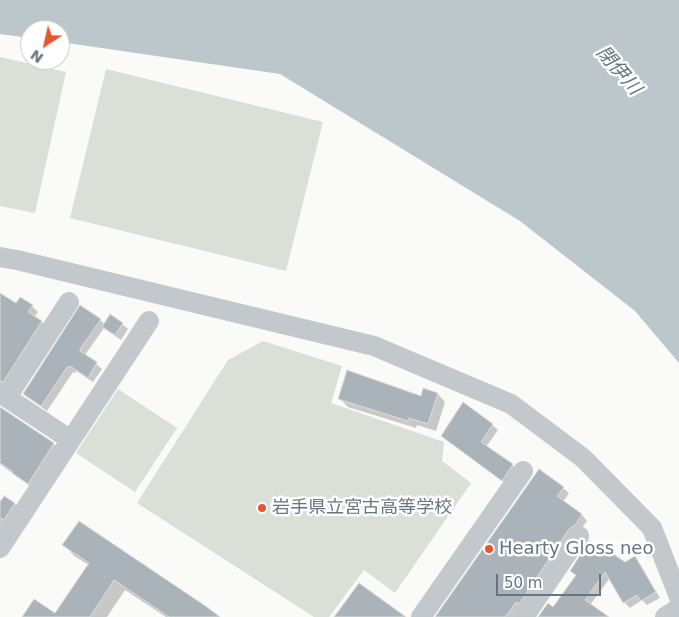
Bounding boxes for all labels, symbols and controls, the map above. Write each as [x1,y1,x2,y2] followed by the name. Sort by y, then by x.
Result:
[20,20,70,70] north arrow
[591,42,645,100] water label: 閉伊川
[28,47,46,66] text: N
[272,497,452,519] place label: 岩手県立宮古高等学校
[256,502,268,514] marker: 岩手県立宮古高等学校
[499,538,653,560] place label: Hearty Gloss neo
[483,543,495,555] marker: Hearty Gloss neo
[499,564,604,596] scale bar
[504,574,542,592] text: 50 m

